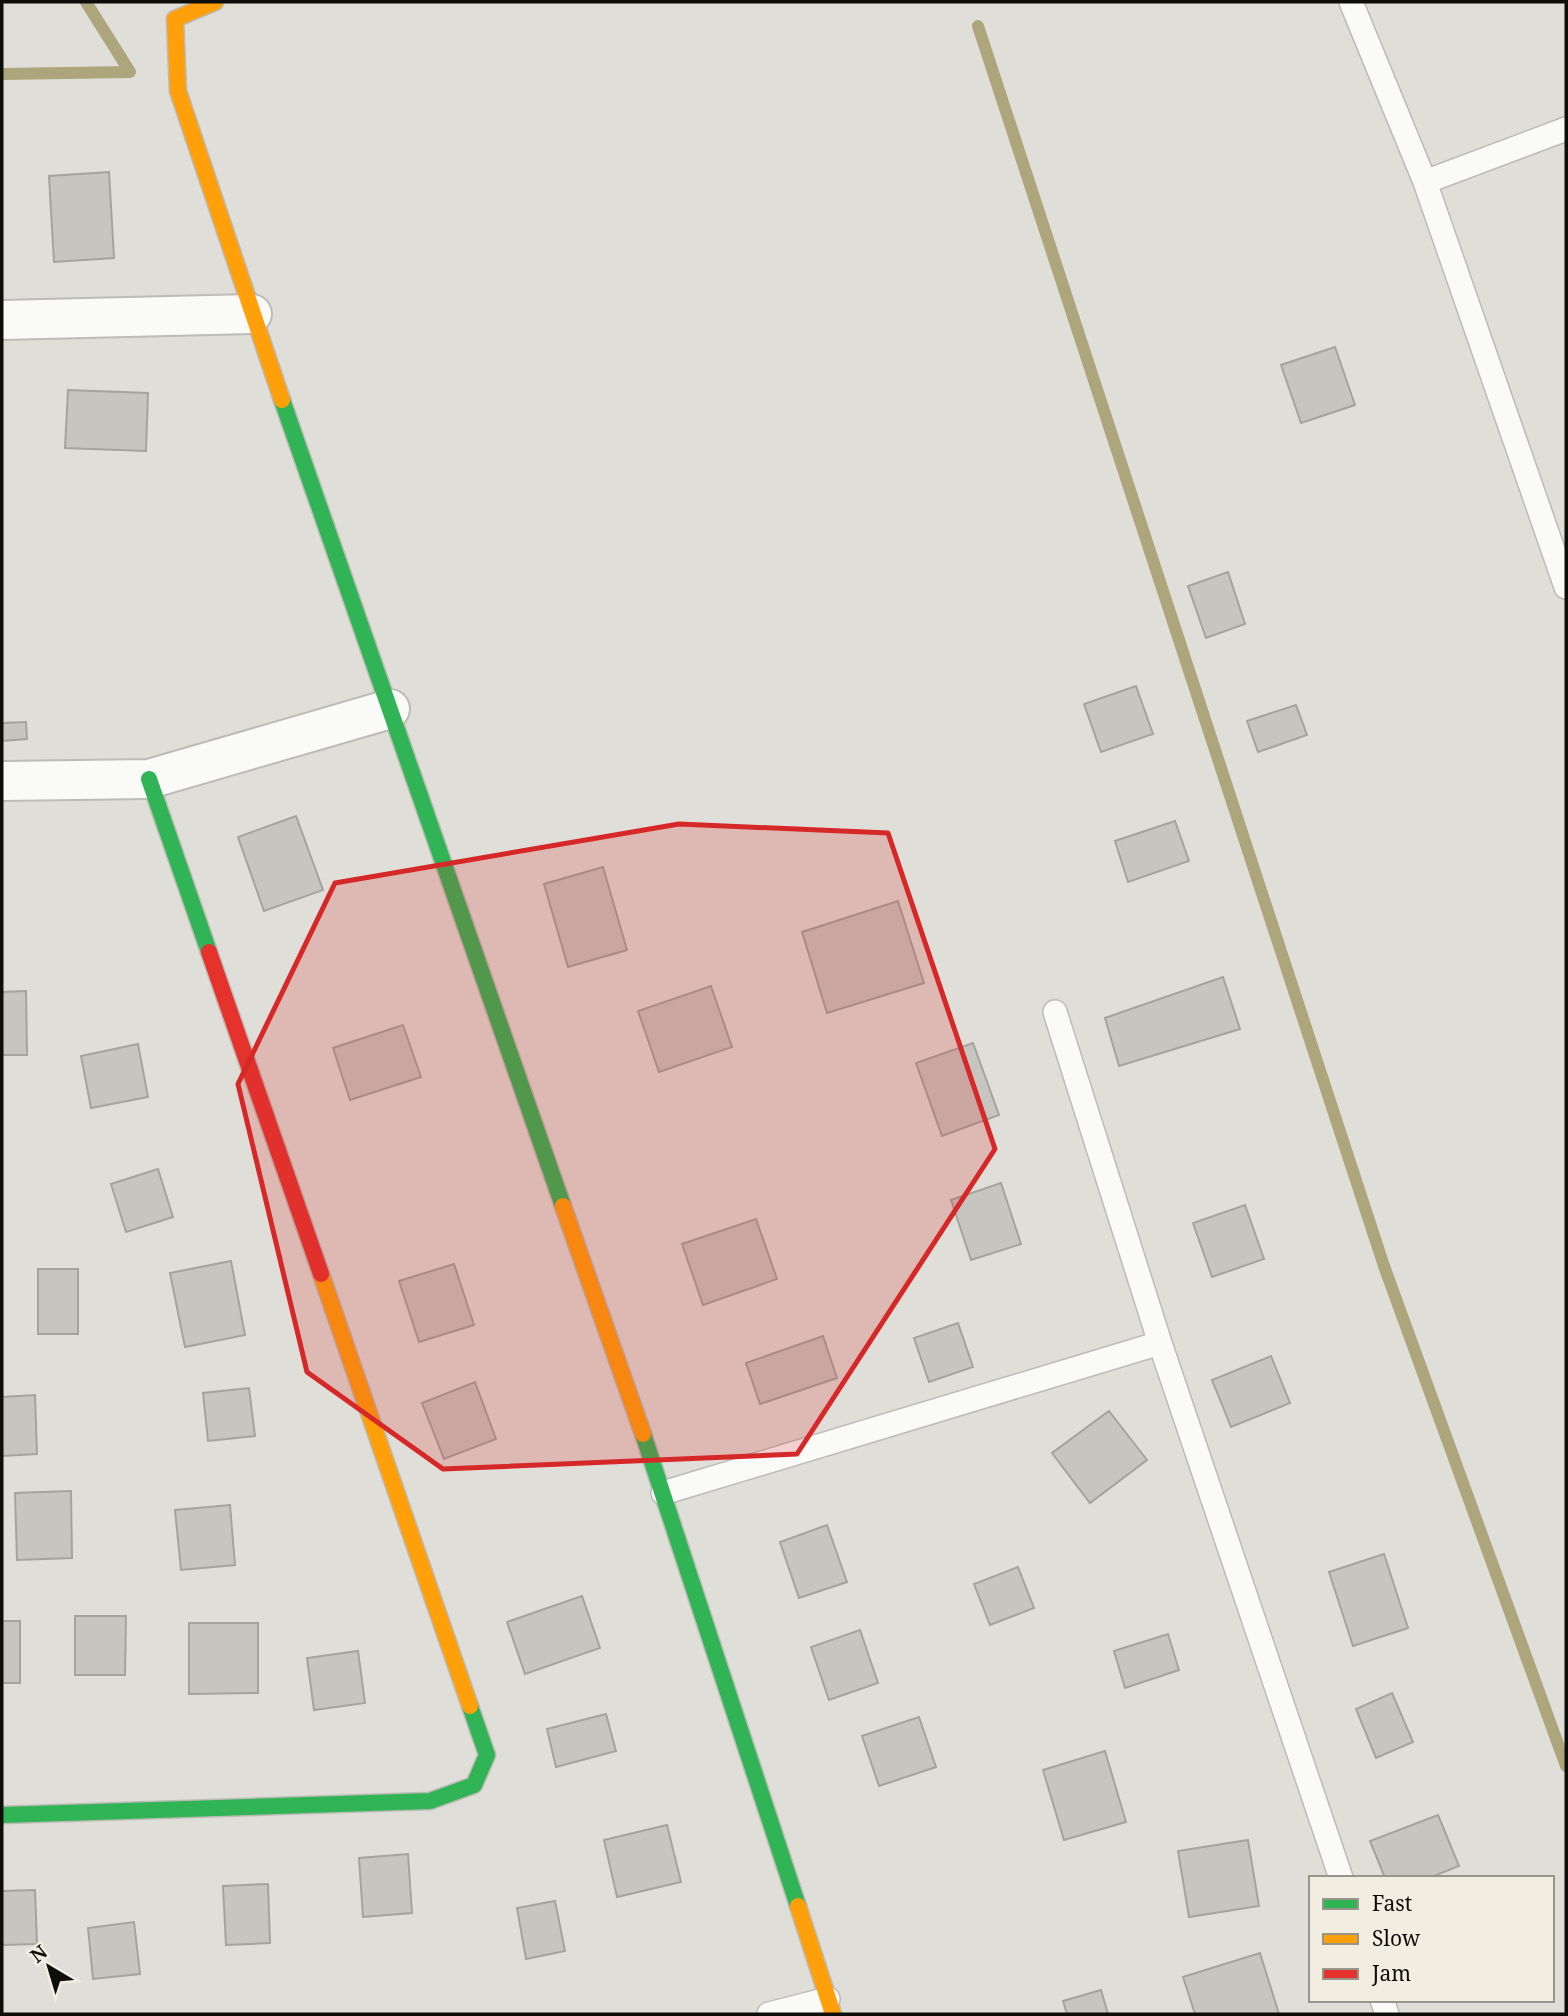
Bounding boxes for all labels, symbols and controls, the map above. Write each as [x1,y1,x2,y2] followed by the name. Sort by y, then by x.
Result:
[1309,1876,1554,2002] legend
[1372,1889,1412,1917] text: Fast
[1372,1924,1421,1952] text: Slow
[14,1932,84,2002] north arrow
[25,1939,52,1968] text: N
[1371,1959,1411,1987] text: Jam

